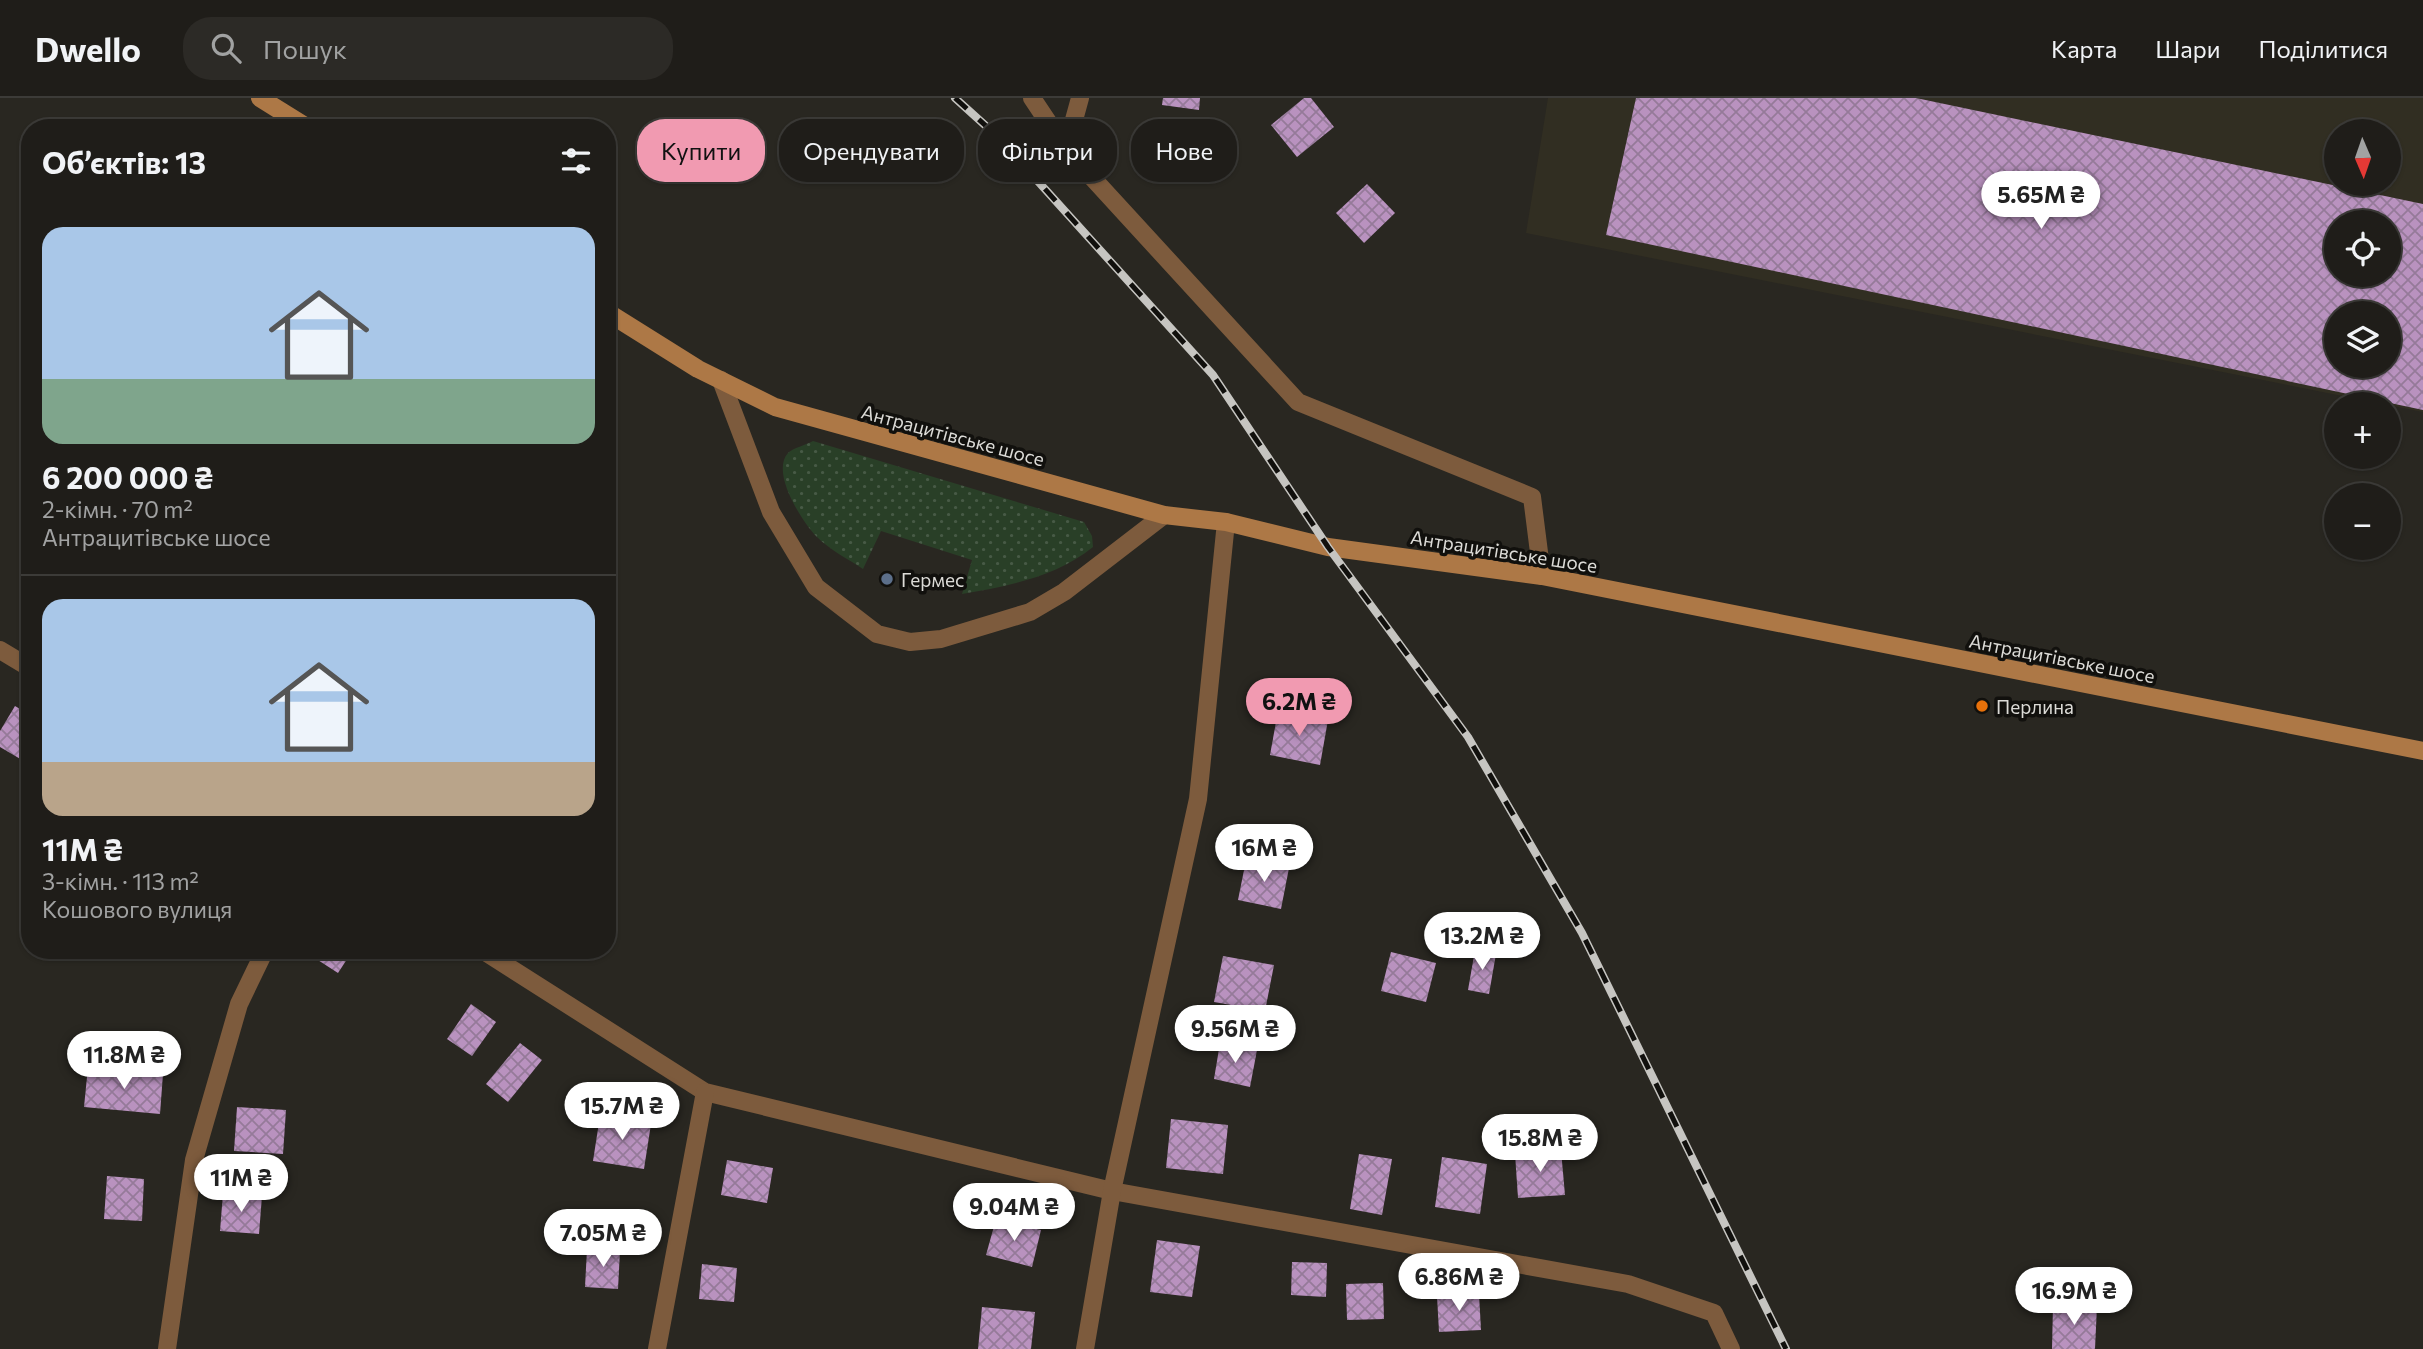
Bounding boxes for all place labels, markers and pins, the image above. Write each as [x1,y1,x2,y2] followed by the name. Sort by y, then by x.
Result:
[1976,172,2106,231] pin: 5.65M ₴
[901,568,964,591] place label: Гермес
[879,571,895,587] marker: Гермес
[1242,678,1356,738] pin: 6.2M ₴
[1996,695,2074,718] place label: Перлина
[1974,698,1990,714] marker: Перлина
[1215,824,1313,884] pin: 16M ₴
[1417,912,1547,972] pin: 13.2M ₴
[1170,1006,1300,1065] pin: 9.56M ₴
[59,1032,189,1091] pin: 11.8M ₴
[557,1082,687,1142] pin: 15.7M ₴
[1475,1114,1605,1174] pin: 15.8M ₴
[192,1154,290,1214] pin: 11M ₴
[949,1184,1079,1243] pin: 9.04M ₴
[538,1210,668,1269] pin: 7.05M ₴
[1394,1254,1524,1313] pin: 6.86M ₴
[2009,1268,2139,1327] pin: 16.9M ₴

